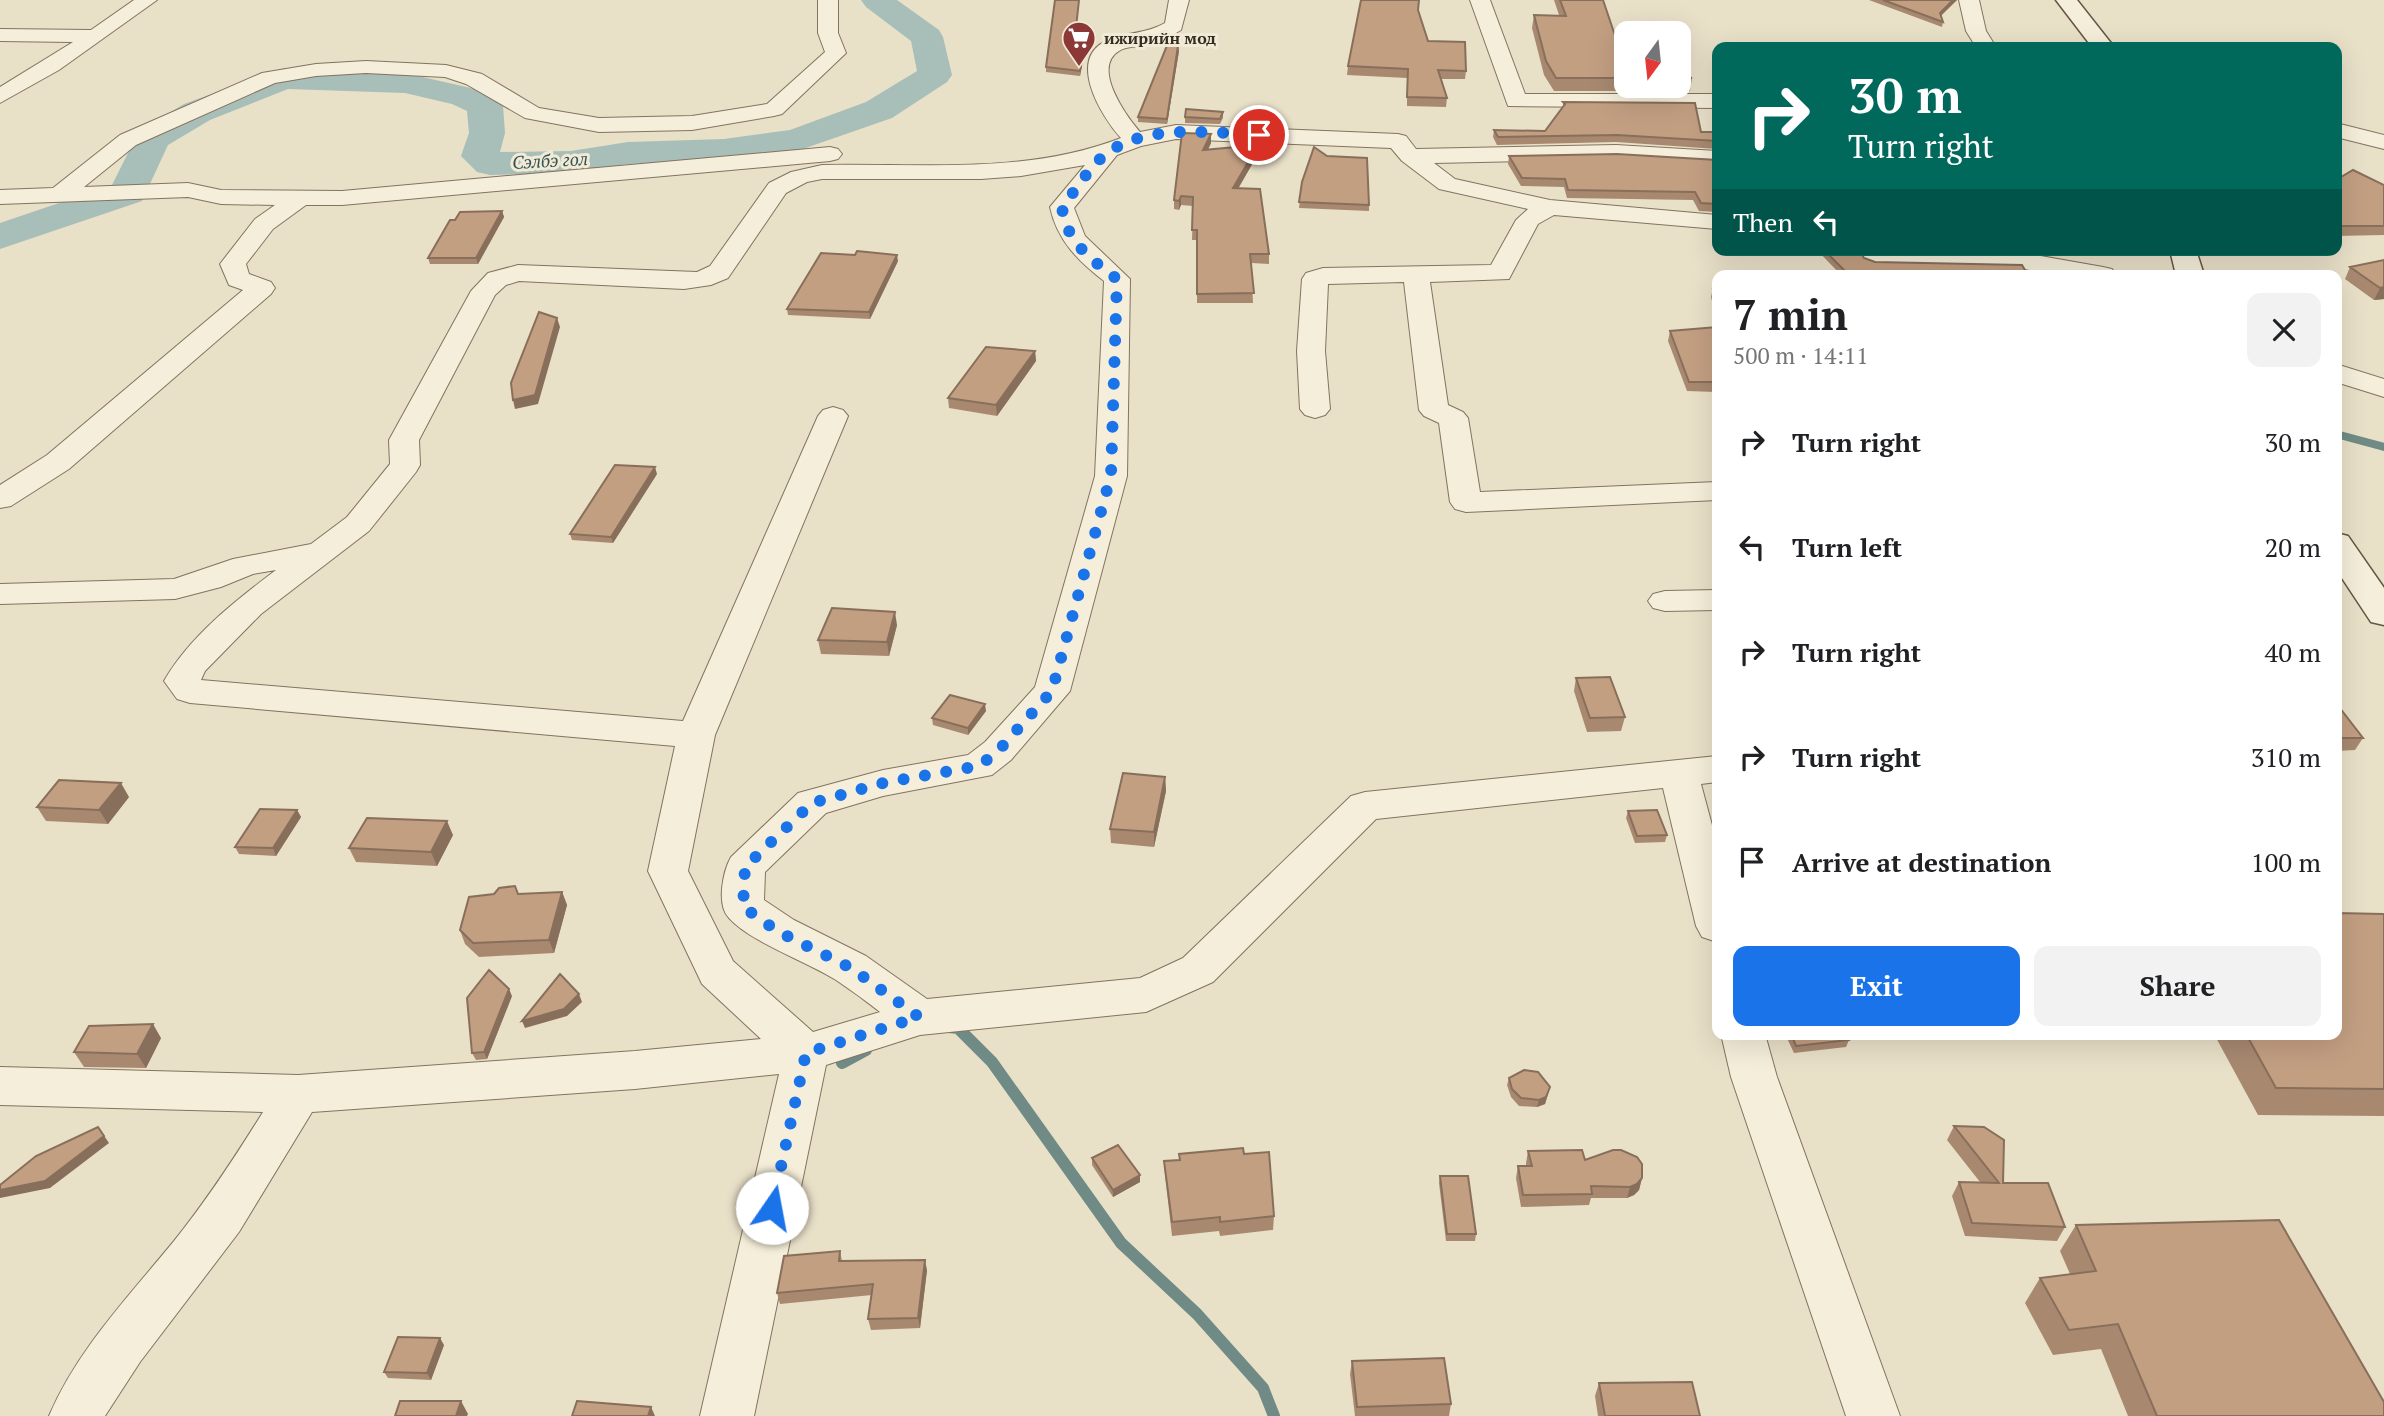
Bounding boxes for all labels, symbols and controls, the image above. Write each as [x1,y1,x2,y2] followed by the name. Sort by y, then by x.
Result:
[1060,19,1098,68] supermarket icon: ижирийн мод
[1614,21,1690,98] north arrow
[1614,21,1691,98] map controls
[1104,27,1216,49] place label: ижирийн мод
[1848,62,1962,127] text: 30 m
[1733,70,1824,161] icon: right
[1229,105,1289,165] pin
[1240,116,1278,154] icon: arrive
[1848,125,1994,167] text: Turn right
[511,146,588,174] water label: Сэлбэ гол
[1807,203,1845,241] icon: left
[1733,205,1793,239] text: Then
[1733,286,1848,342] text: 7 min
[2247,293,2321,367] button: close
[1733,340,1868,371] text: 500 m · 14:11
[1733,423,1771,461] icon: right
[1792,425,1921,459] text: Turn right
[2265,425,2321,459] text: 30 m
[1733,528,1771,566] icon: left
[1792,530,1902,564] text: Turn left
[2265,530,2321,564] text: 20 m
[1733,633,1771,671] icon: right
[1792,635,1921,669] text: Turn right
[2265,635,2321,669] text: 40 m
[1733,738,1771,776] icon: right
[1792,740,1921,774] text: Turn right
[2251,740,2321,774] text: 310 m
[1733,843,1771,881] icon: arrive
[1792,845,2051,879] text: Arrive at destination
[2251,845,2321,879] text: 100 m
[1733,946,2020,1026] button: Exit
[2034,946,2321,1026] button: Share
[735,1171,809,1245] position arrow

